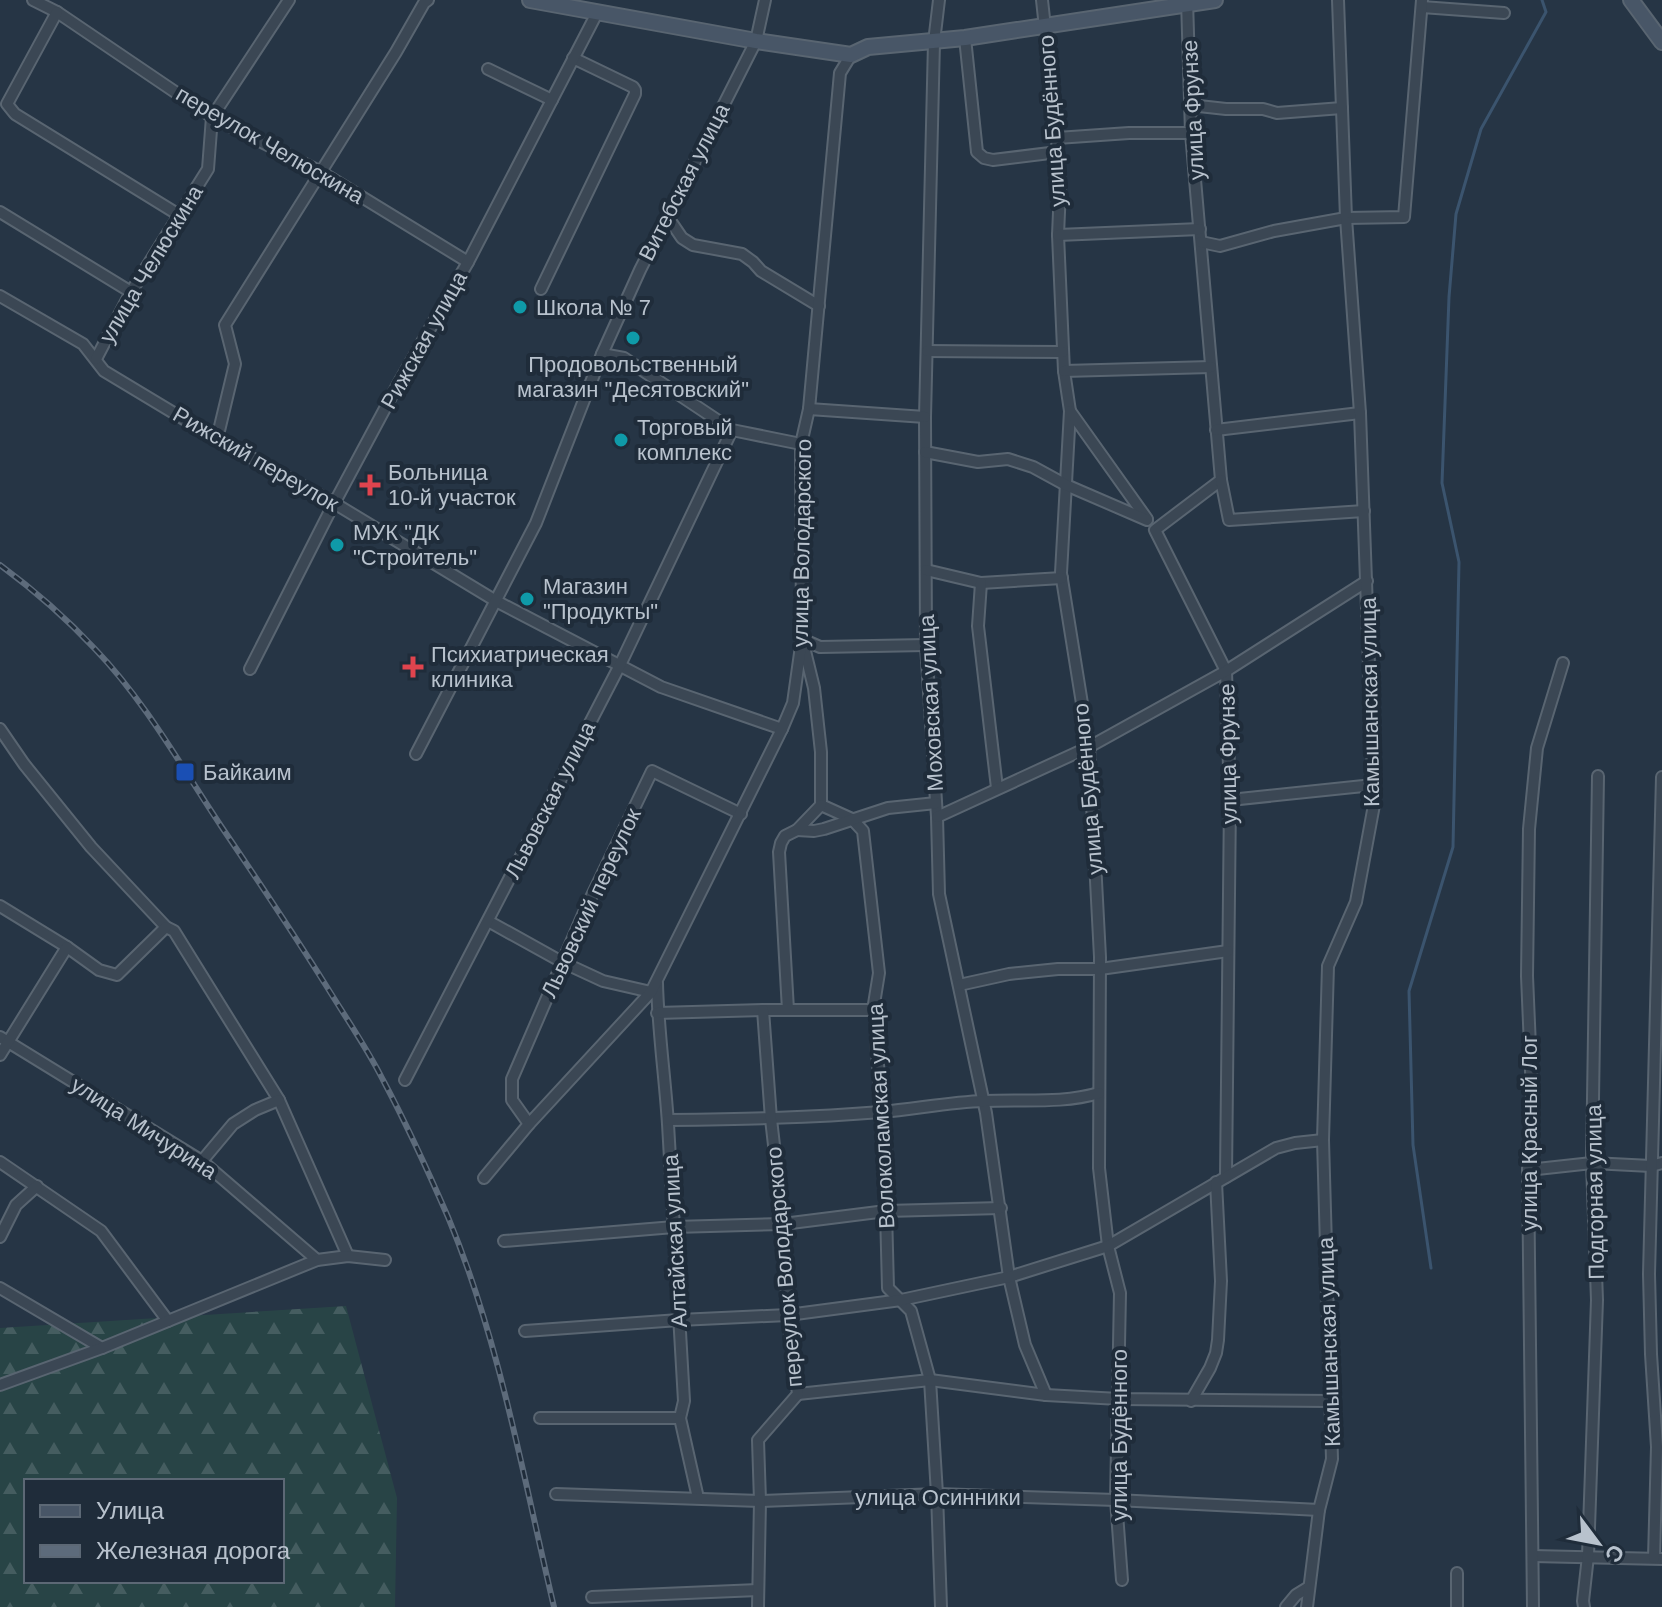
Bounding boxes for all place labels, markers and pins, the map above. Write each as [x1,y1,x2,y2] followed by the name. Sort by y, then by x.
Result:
[536,295,651,320] place label: Школа № 7
[511,298,529,316] marker: Школа № 7
[624,329,642,347] marker: Продовольственный магазин "Деcятовский"
[517,352,749,402] place label: Продовольственный магазин "Деcятовский"
[637,415,733,465] place label: Торговый комплекс
[612,431,630,449] marker: Торговый комплекс
[388,460,516,510] place label: Больница 10-й участок
[359,474,381,496] marker: Больница 10-й участок
[353,520,477,570] place label: МУК "ДК "Строитель"
[328,536,346,554] marker: МУК "ДК "Строитель"
[543,574,658,624] place label: Магазин "Продукты"
[518,590,536,608] marker: Магазин "Продукты"
[431,642,609,692] place label: Психиатрическая клиника
[402,656,424,678] marker: Психиатрическая клиника
[203,760,292,785] place label: Байкаим
[174,761,196,783] marker: Байкаим

